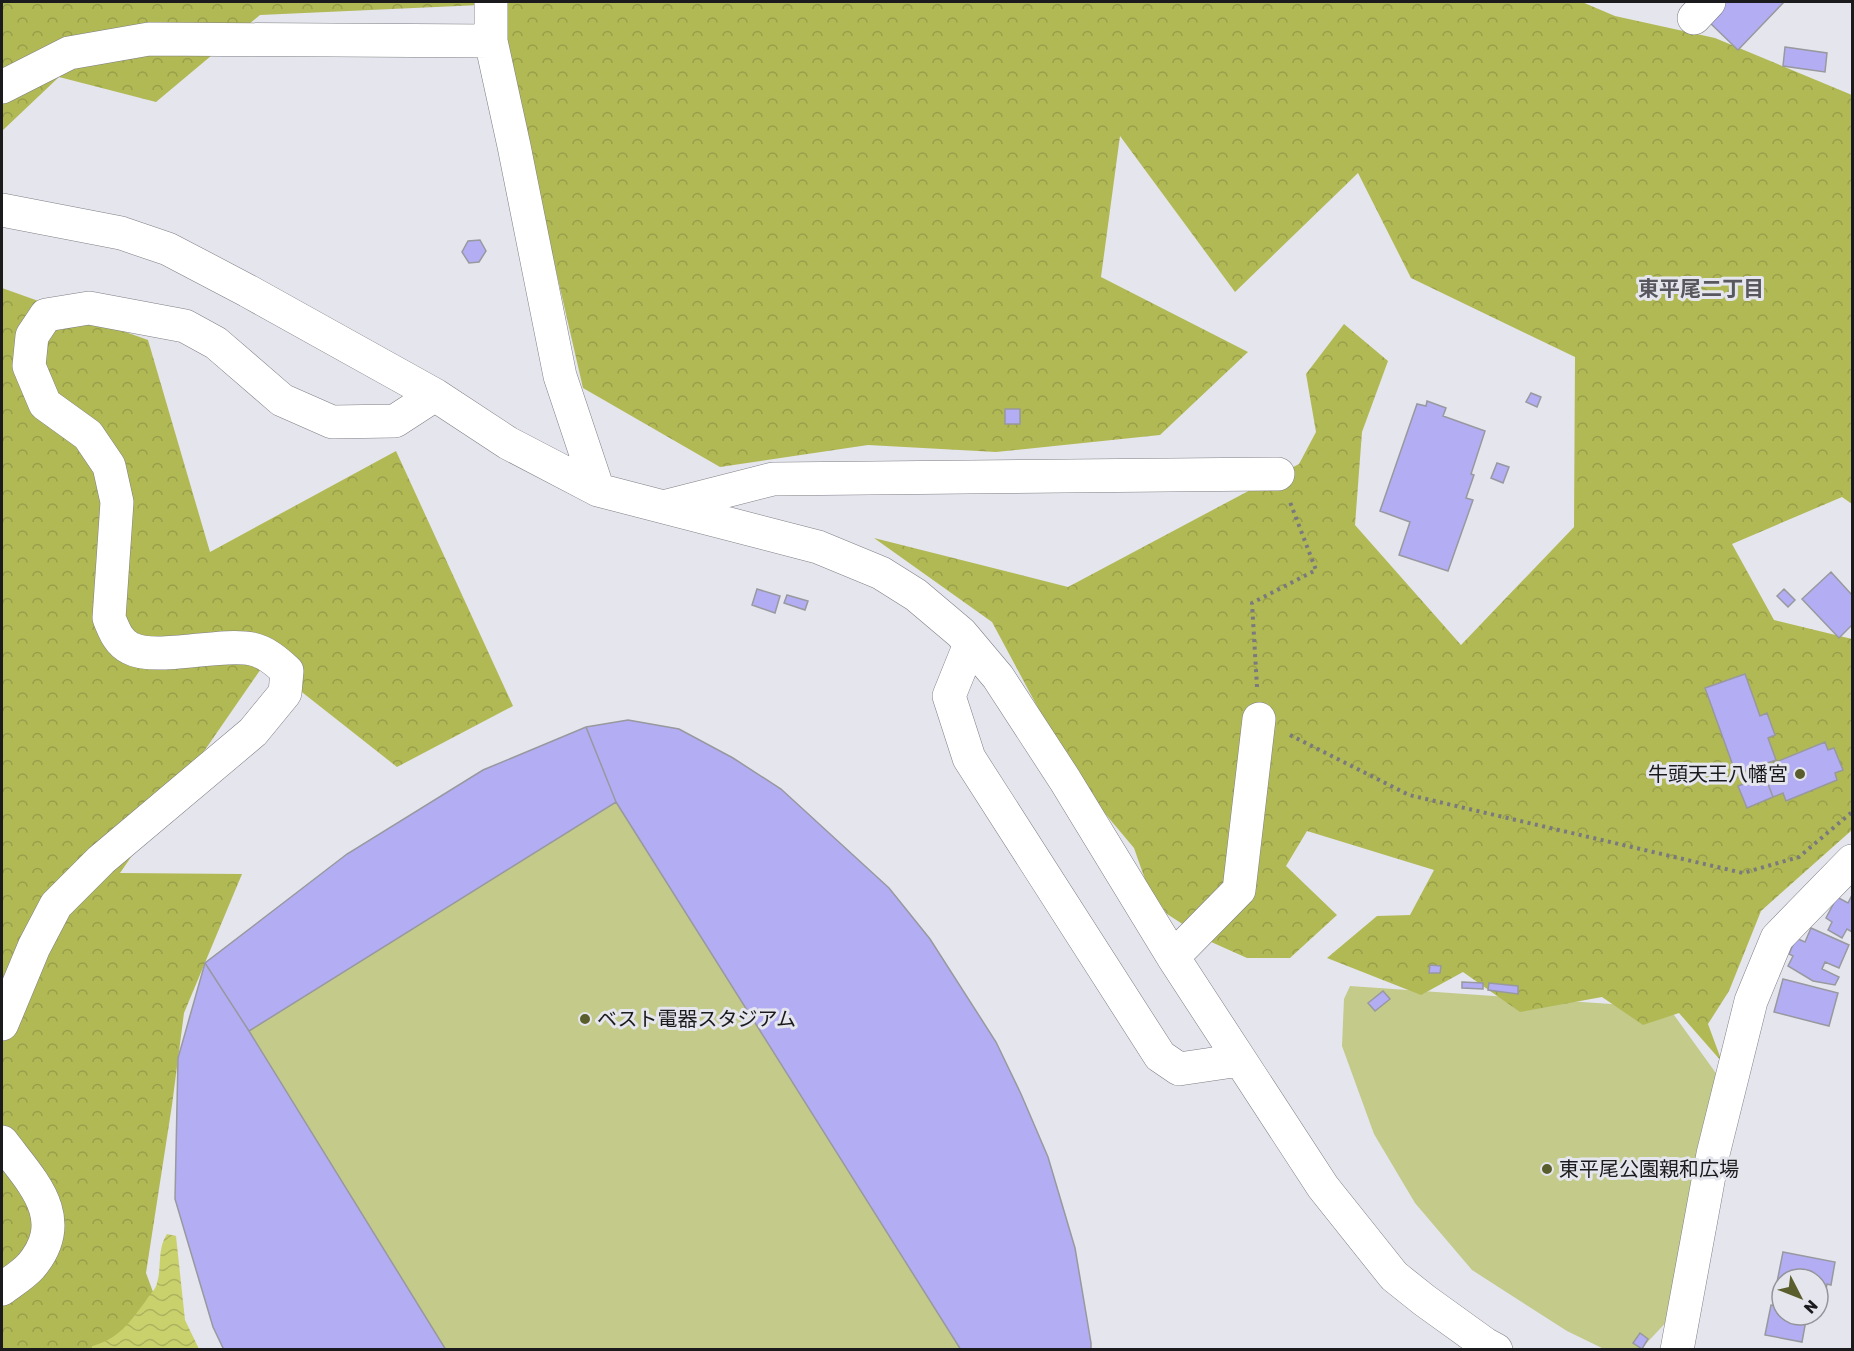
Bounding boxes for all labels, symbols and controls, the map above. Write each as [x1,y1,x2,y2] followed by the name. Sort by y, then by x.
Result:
[1638,276,1764,301] district label: 東平尾二丁目
[1648,762,1788,786] place label: 牛頭天王八幡宮
[1793,767,1807,781] marker: 牛頭天王八幡宮
[597,1007,796,1031] place label: ベスト電器スタジアム
[578,1012,592,1026] marker: ベスト電器スタジアム
[1559,1157,1739,1181] place label: 東平尾公園親和広場
[1540,1162,1554,1176] marker: 東平尾公園親和広場
[1770,1267,1830,1327] north arrow
[1800,1296,1822,1317] text: N

